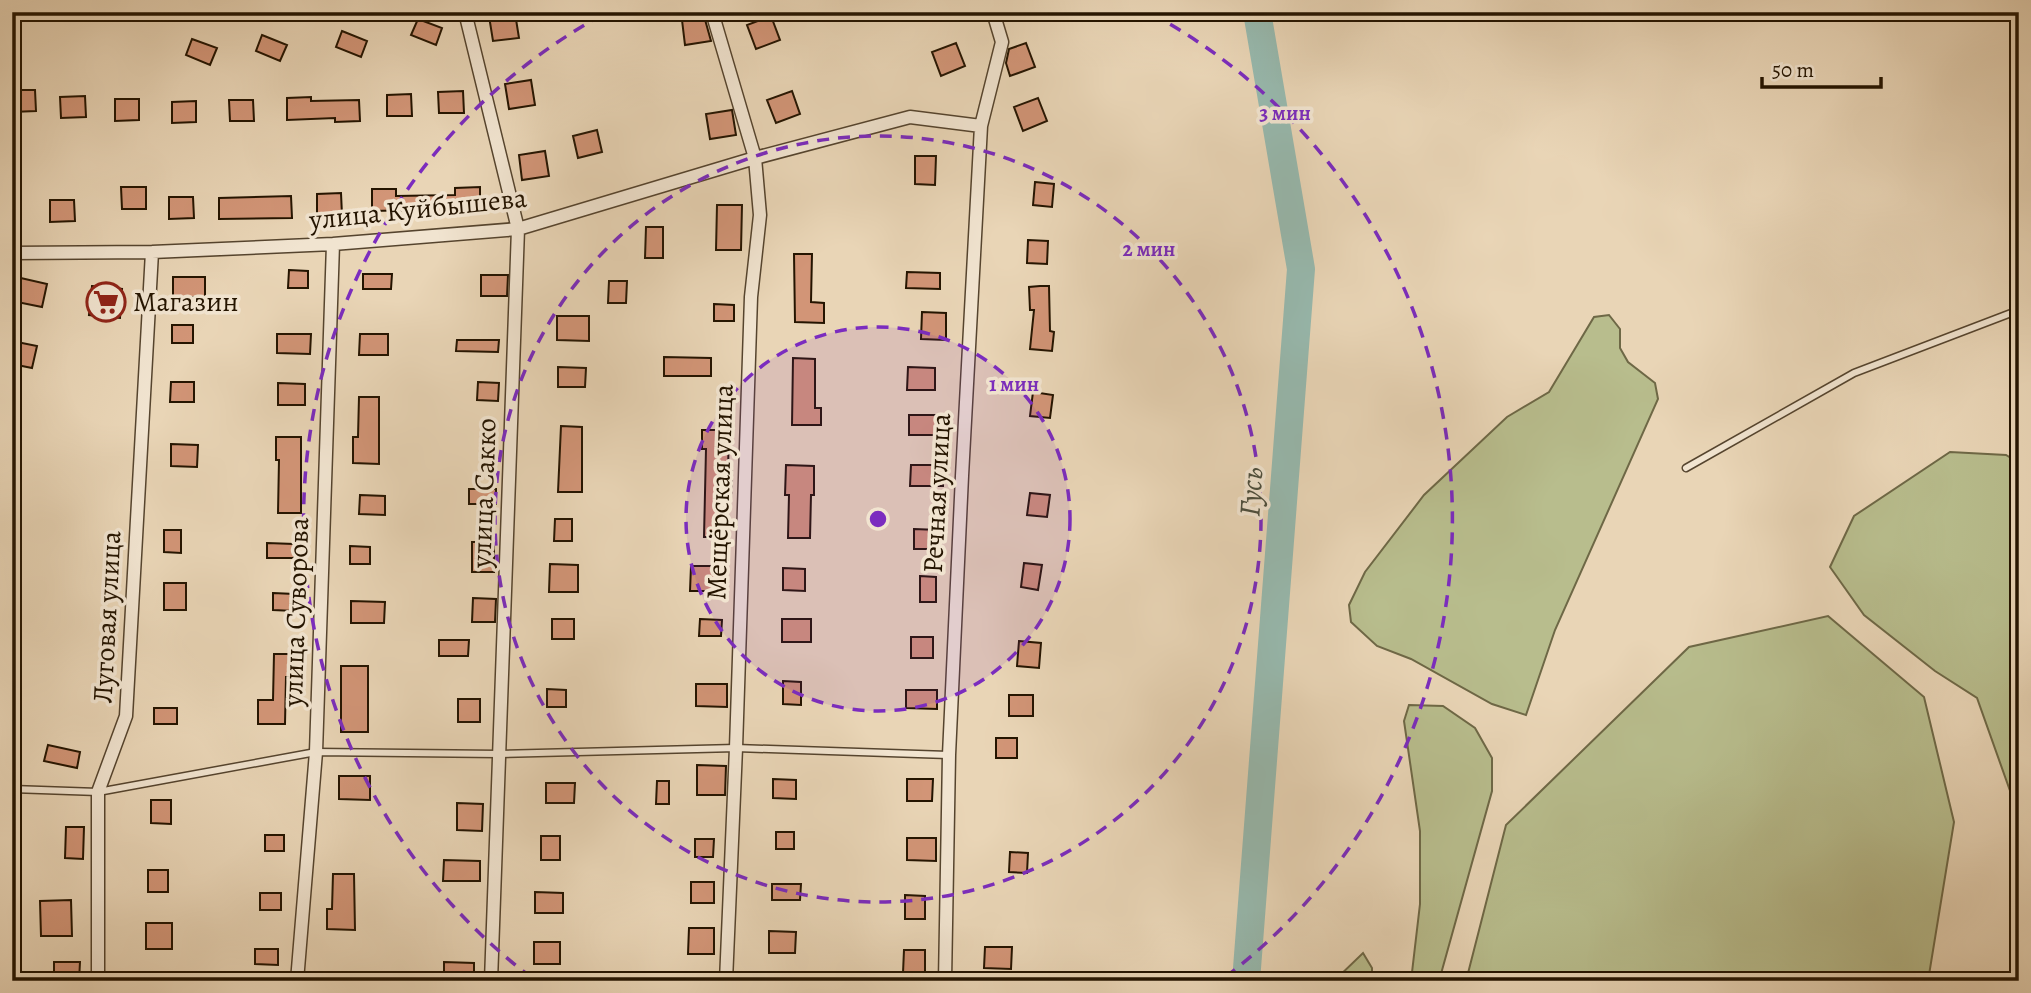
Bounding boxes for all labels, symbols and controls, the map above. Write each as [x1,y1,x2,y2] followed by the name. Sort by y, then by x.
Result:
[1762,46,1881,90] scale bar
[1772,56,1814,84] text: 50 m
[1259,99,1311,127] text: 3 мин
[306,179,529,239] street label: улица Куйбышева
[1123,235,1175,263] text: 2 мин
[85,281,127,323] supermarket icon: Магазин
[133,283,239,321] place label: Магазин
[989,370,1039,398] text: 1 мин
[697,383,743,601] street label: Мещёрская улица
[914,412,960,574] street label: Речная улица
[462,417,506,570] street label: улица Сакко
[1229,466,1273,518] water label: Гусь
[866,507,890,531] centre of rings
[274,517,318,708] street label: улица Суворова
[84,530,130,704] street label: Луговая улица

